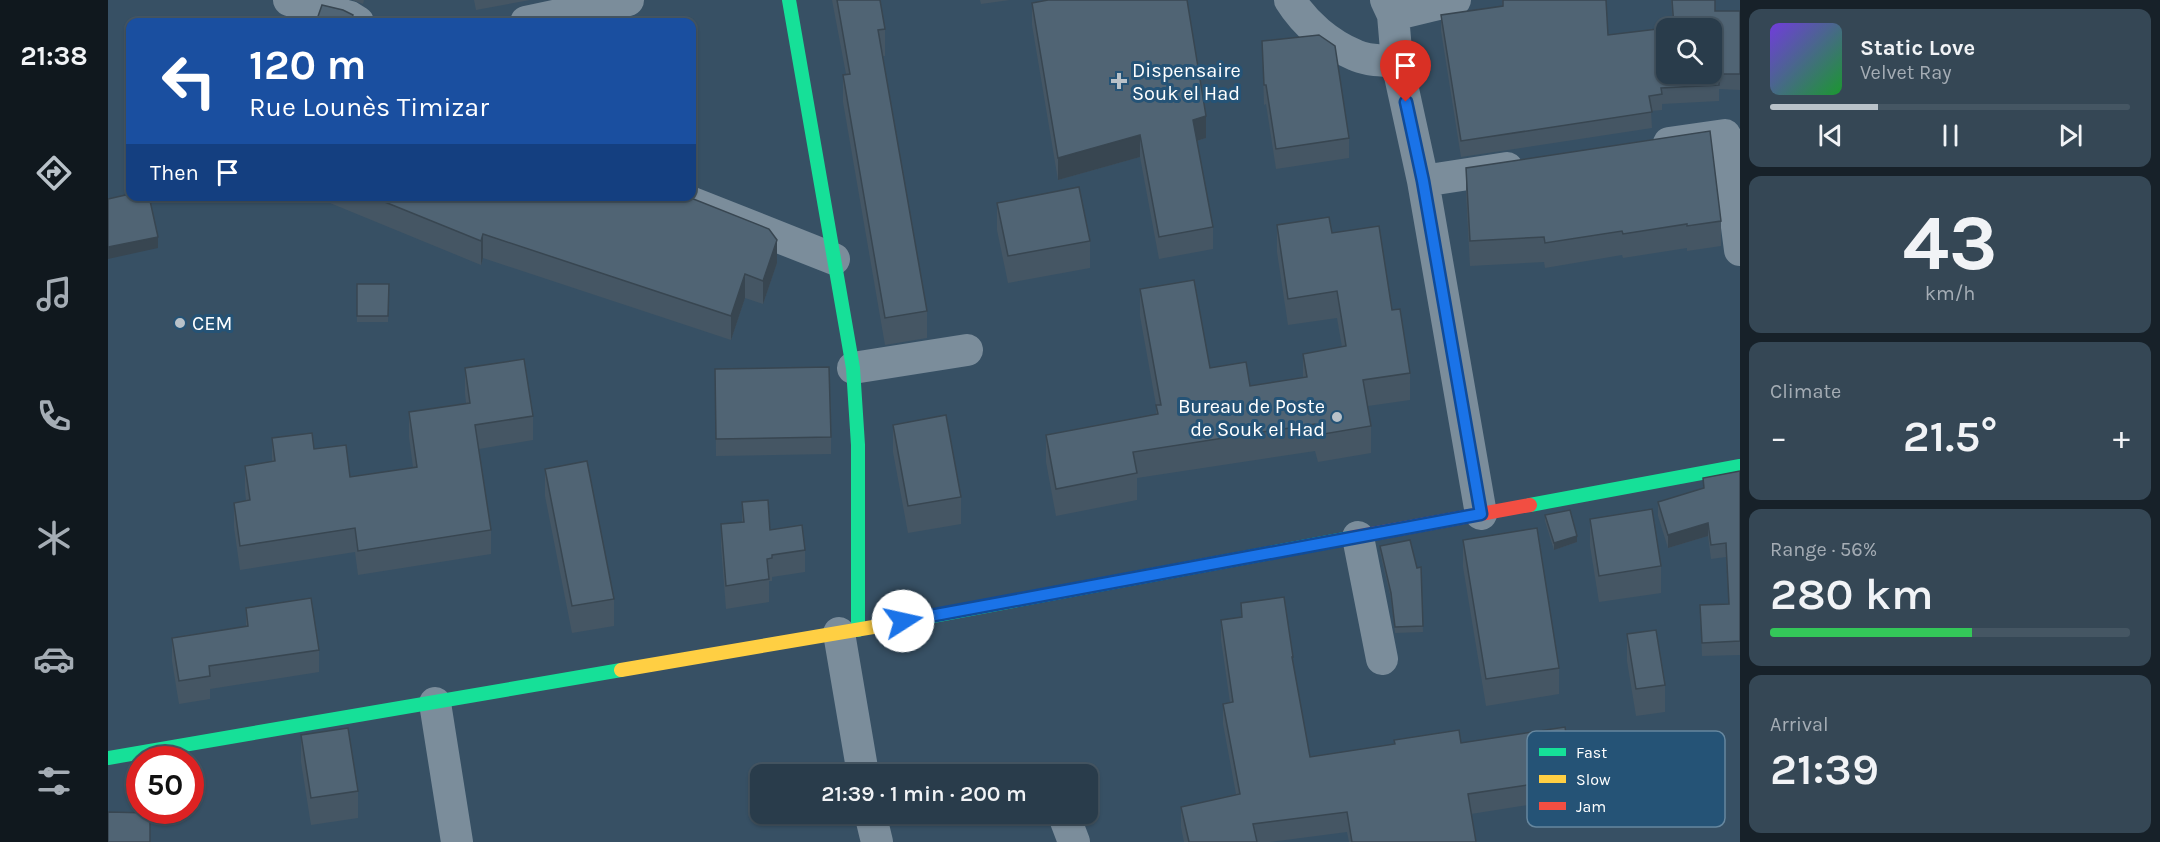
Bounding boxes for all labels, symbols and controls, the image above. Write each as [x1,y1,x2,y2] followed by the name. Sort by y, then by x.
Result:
[1656,18,1722,84] map controls
[1656,18,1722,84] button: search
[1860,35,1975,61] text: Static Love
[20,40,88,72] text: 21:38
[249,40,366,90] text: 120 m
[1380,40,1431,102] pin
[150,42,228,120] icon: left
[1389,49,1422,82] icon: arrive
[1132,59,1241,105] place label: Dispensaire Souk el Had
[1860,61,1952,84] text: Velvet Ray
[1110,72,1128,90] marker: Dispensaire Souk el Had
[249,91,489,123] text: Rue Lounès Timizar
[1814,119,1847,152] icon: previous
[1934,119,1967,152] icon: pause
[2054,119,2087,152] icon: next
[33,152,75,194] icon: directions
[211,156,244,189] icon: arrive
[150,160,199,186] text: Then
[1903,197,1997,289] text: 43
[33,273,75,315] icon: music
[1925,282,1975,305] text: km/h
[192,312,232,335] place label: CEM
[173,316,187,330] marker: CEM
[1770,380,1841,403] text: Climate
[33,395,75,437] icon: phone
[1178,395,1325,441] place label: Bureau de Poste de Souk el Had
[1330,410,1344,424] marker: Bureau de Poste de Souk el Had
[1903,410,1997,462] text: 21.5°
[1770,418,1787,456] text: −
[2113,418,2130,456] text: +
[33,517,75,559] icon: climate
[1770,538,1877,561] text: Range · 56%
[1770,568,1934,620] text: 280 km
[871,589,935,653] position arrow
[33,638,75,680] icon: car
[1770,713,1829,736] text: Arrival
[1527,731,1725,827] legend
[1576,743,1607,762] text: Fast
[1770,743,1879,795] text: 21:39
[126,746,204,824] speed limit sign: 50
[33,760,75,802] icon: filters
[1576,770,1611,789] text: Slow
[821,781,1027,807] text: 21:39 · 1 min · 200 m
[1576,797,1606,816] text: Jam

